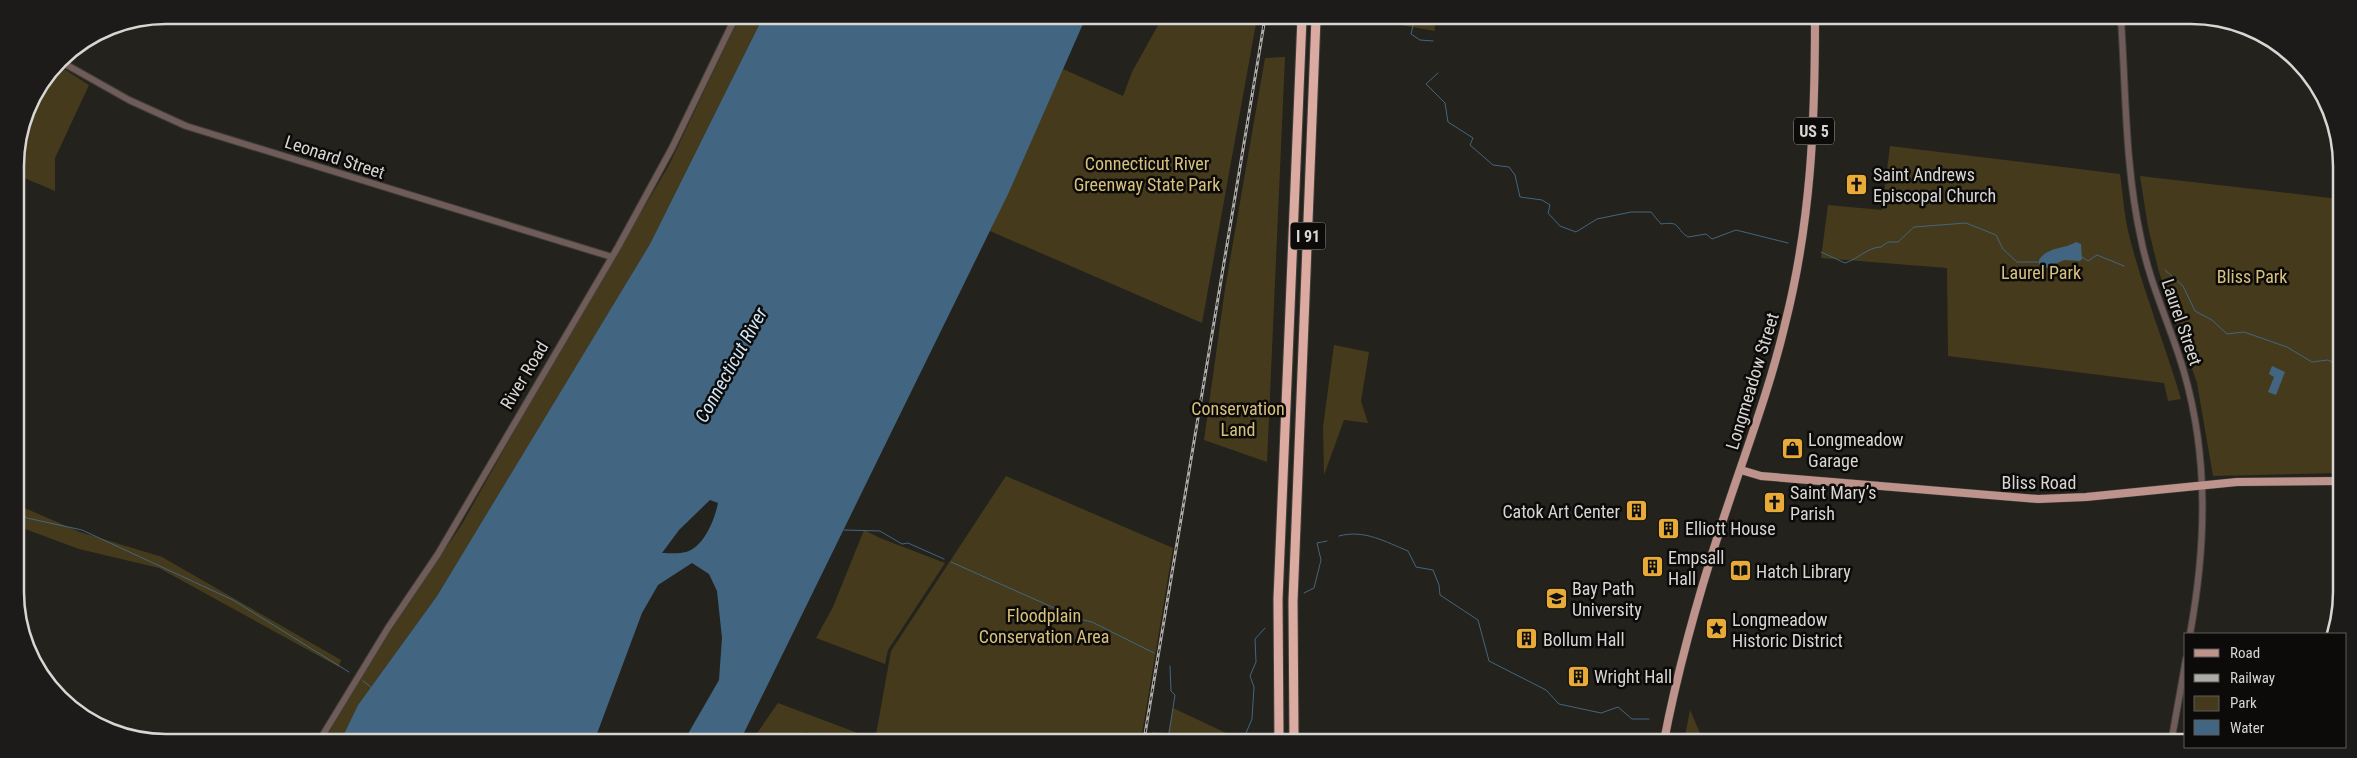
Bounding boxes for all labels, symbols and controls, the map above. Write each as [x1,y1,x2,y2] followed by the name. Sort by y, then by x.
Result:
[1794,118,1834,144] road number: US 5
[282,131,388,183] street label: Leonard Street
[1074,153,1220,195] park label: Connecticut River Greenway State Park
[1873,164,1996,206] place label: Saint Andrews Episcopal Church
[1845,172,1869,196] church icon: Saint Andrews Episcopal Church
[1290,222,1326,250] road number: I 91
[2001,262,2081,283] park label: Laurel Park
[2217,266,2287,287] park label: Bliss Park
[2157,276,2207,368] street label: Laurel Street
[690,303,772,426] water label: Connecticut River
[1721,310,1783,452] street label: Longmeadow Street
[496,337,552,413] street label: River Road
[1191,398,1285,440] park label: Conservation Land
[1808,429,1904,471] place label: Longmeadow Garage
[1780,437,1804,461] shop icon: Longmeadow Garage
[2002,472,2076,493] street label: Bliss Road
[1790,482,1876,524] place label: Saint Mary’s Parish
[1762,490,1786,514] church icon: Saint Mary’s Parish
[1624,499,1648,523] building icon: Catok Art Center
[1502,501,1621,522] place label: Catok Art Center
[1657,516,1681,540] building icon: Elliott House
[1685,518,1776,539] place label: Elliott House
[1668,547,1724,589] place label: Empsall Hall
[1640,555,1664,579] building icon: Empsall Hall
[1728,559,1752,583] library icon: Hatch Library
[1756,561,1851,582] place label: Hatch Library
[1572,578,1642,620] place label: Bay Path University
[1544,586,1568,610] school or university icon: Bay Path University
[979,605,1109,647] park label: Floodplain Conservation Area
[1732,609,1843,651] place label: Longmeadow Historic District
[1704,617,1728,641] place icon: Longmeadow Historic District
[1515,627,1539,651] building icon: Bollum Hall
[1543,629,1625,650] place label: Bollum Hall
[2184,633,2347,748] legend
[2230,644,2260,662] text: Road
[1566,664,1590,688] building icon: Wright Hall
[1594,666,1672,687] place label: Wright Hall
[2230,669,2275,687] text: Railway
[2230,694,2257,712] text: Park
[2230,719,2265,737] text: Water

